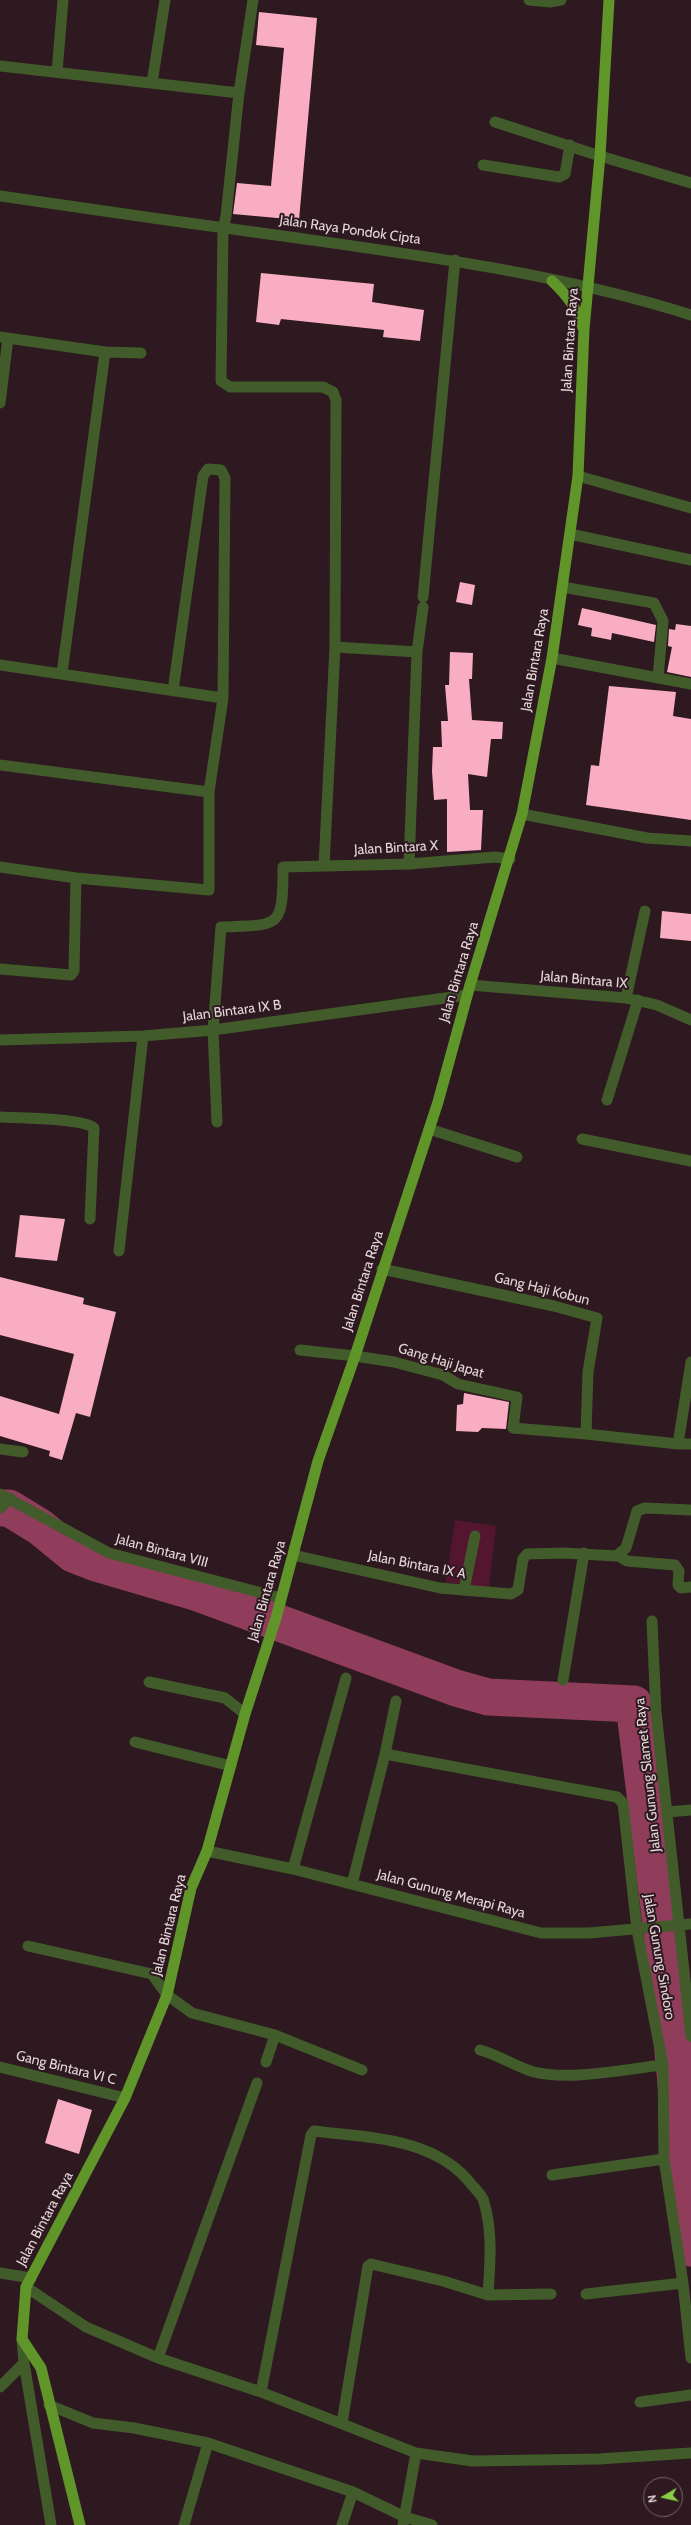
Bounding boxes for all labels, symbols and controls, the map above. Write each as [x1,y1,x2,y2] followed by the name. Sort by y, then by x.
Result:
[278,212,422,248] street label: Jalan Raya Pondok Cipta
[558,287,582,393] street label: Jalan Bintara Raya
[518,607,552,713] street label: Jalan Bintara Raya
[354,837,438,859] street label: Jalan Bintara X
[436,920,482,1024] street label: Jalan Bintara Raya
[540,968,628,992] street label: Jalan Bintara IX
[182,997,282,1025] street label: Jalan Bintara IX B
[339,1229,387,1333] street label: Jalan Bintara Raya
[493,1269,591,1309] street label: Gang Haji Kobun
[396,1340,486,1382] street label: Gang Haji Japat
[114,1531,210,1571] street label: Jalan Bintara VIII
[245,1539,289,1643] street label: Jalan Bintara Raya
[367,1547,467,1583] street label: Jalan Bintara IX A
[632,1697,664,1853] street label: Jalan Gunung Slamet Raya
[375,1866,527,1922] street label: Jalan Gunung Merapi Raya
[148,1872,190,1978] street label: Jalan Bintara Raya
[640,1893,678,2021] street label: Jalan Gunung Sindoro
[14,2047,118,2089] street label: Gang Bintara VI C
[13,2169,77,2269] street label: Jalan Bintara Raya
[643,2477,683,2517] north arrow
[645,2494,660,2504] text: N

